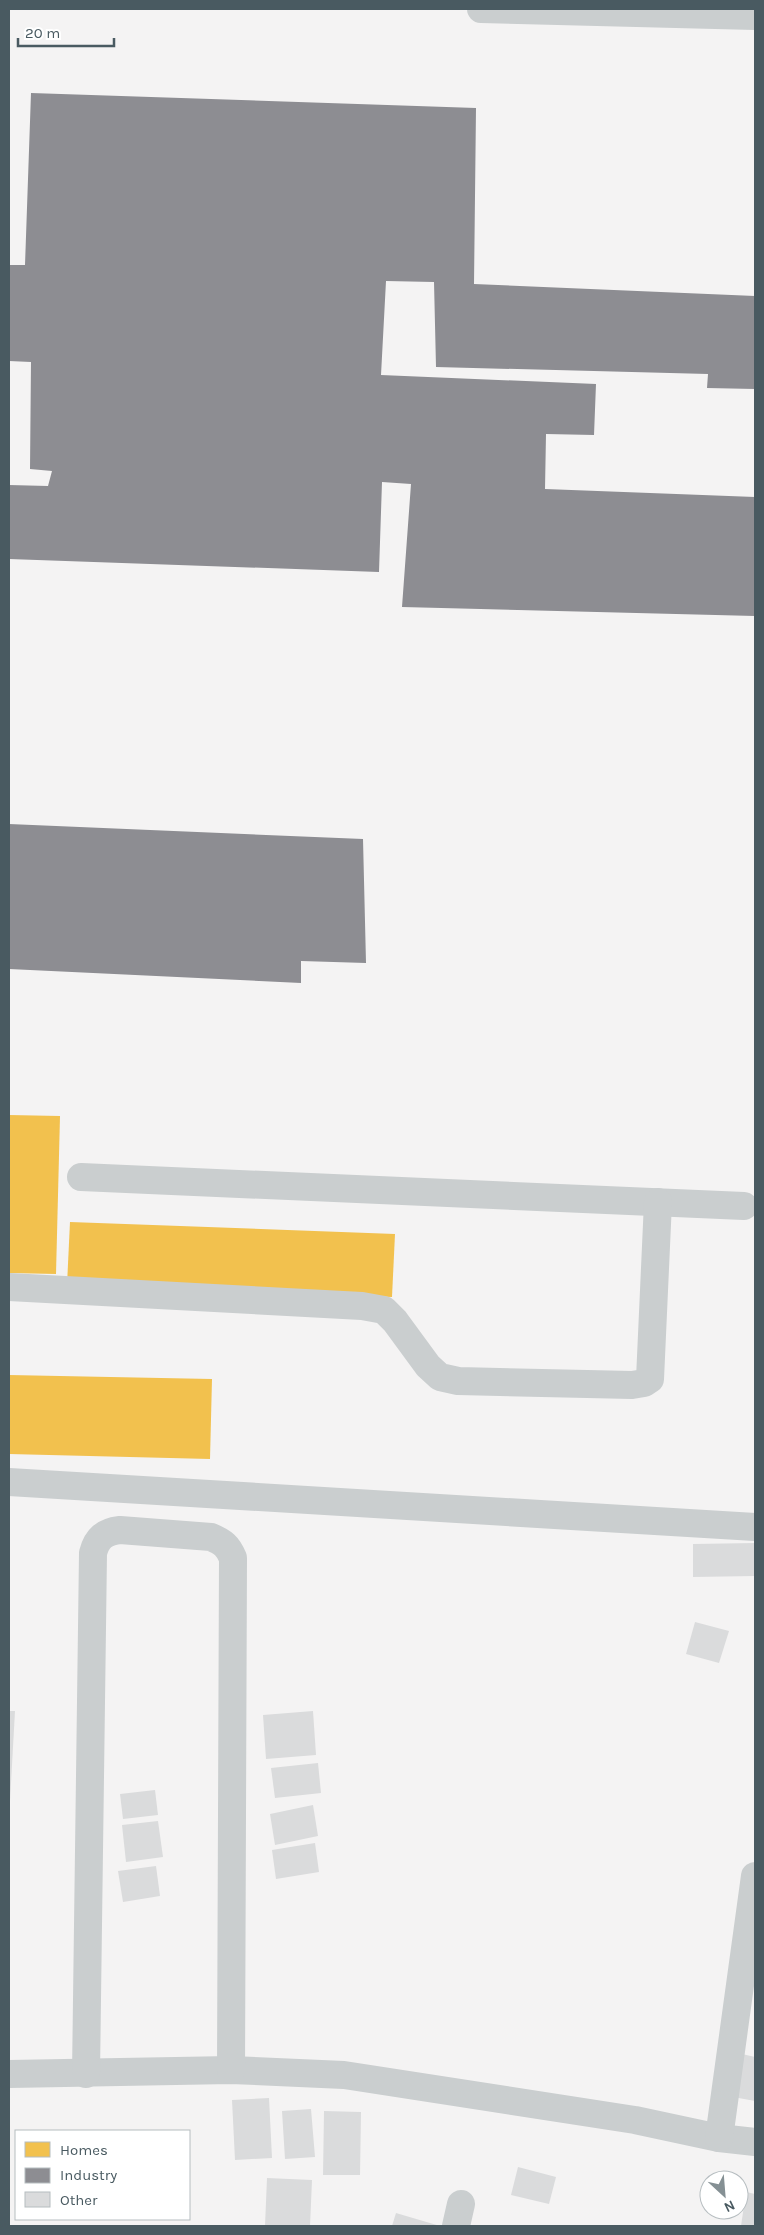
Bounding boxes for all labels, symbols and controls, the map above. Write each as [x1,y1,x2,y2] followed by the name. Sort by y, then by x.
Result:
[18,15,114,47] scale bar
[25,24,60,42] text: 20 m
[15,2130,190,2220] legend
[60,2141,108,2159] text: Homes
[60,2166,117,2184] text: Industry
[699,2170,749,2220] north arrow
[60,2191,98,2209] text: Other
[721,2196,738,2216] text: N

